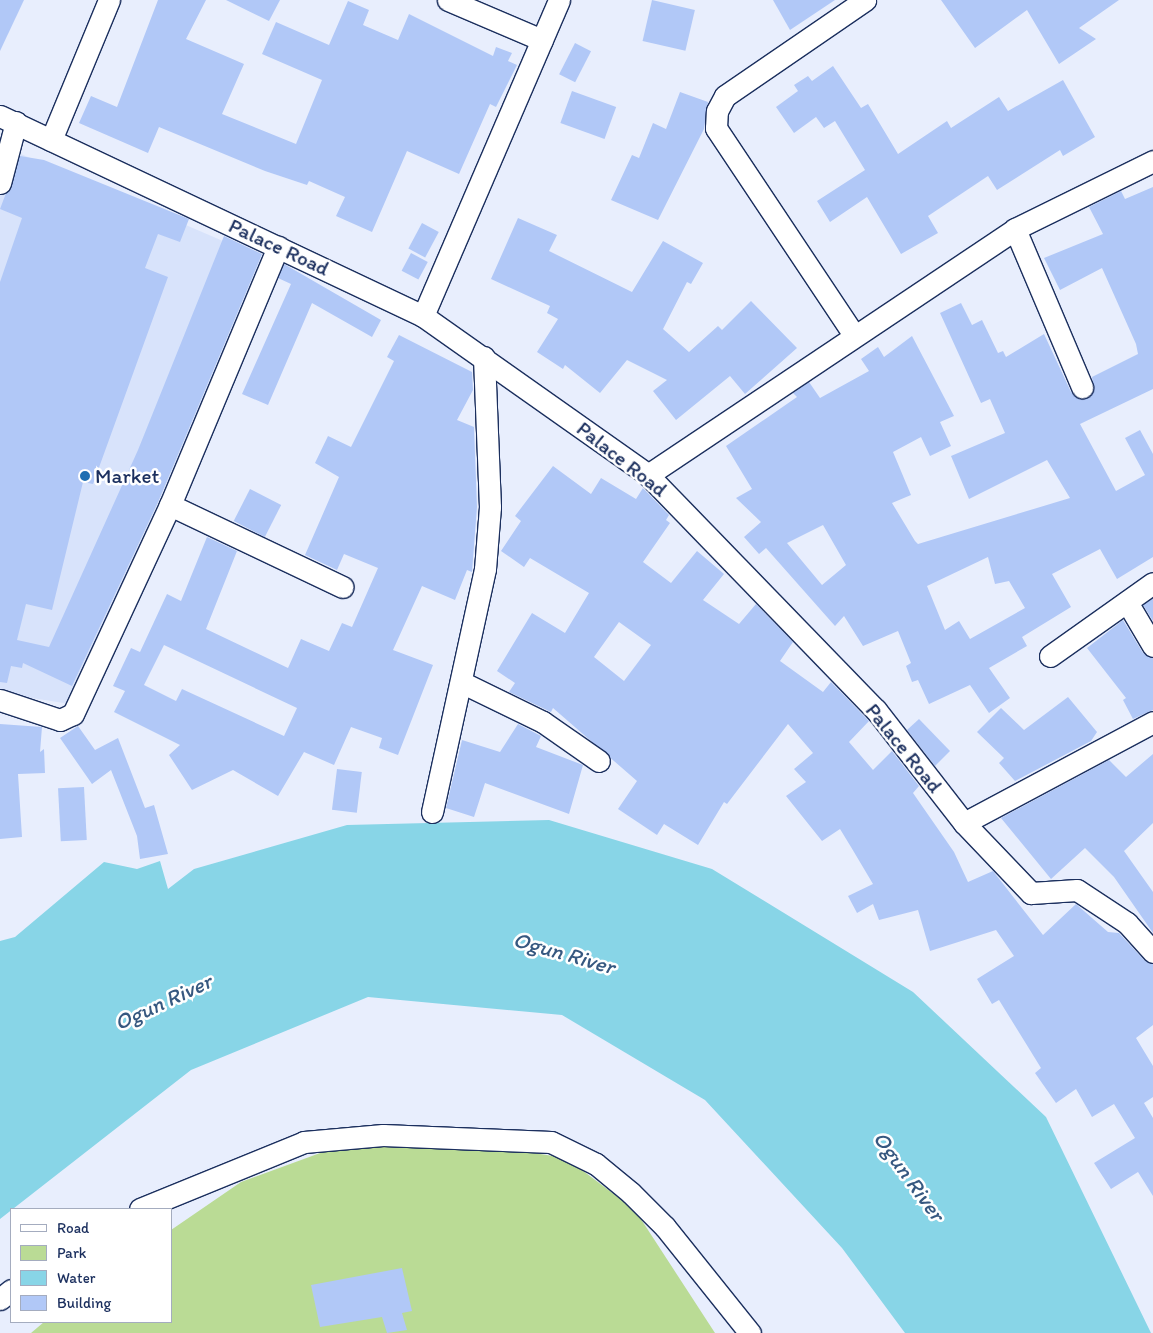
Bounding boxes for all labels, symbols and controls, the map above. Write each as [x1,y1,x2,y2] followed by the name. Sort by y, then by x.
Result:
[225,213,333,281] street label: Palace Road
[572,416,672,502] street label: Palace Road
[95,463,159,489] place label: Market
[79,470,91,482] marker: Market
[860,698,948,798] street label: Palace Road
[510,926,618,980] water label: Ogun River
[110,968,216,1036] water label: Ogun River
[868,1126,950,1226] water label: Ogun River
[10,1208,172,1323] legend
[57,1219,89,1237] text: Road
[57,1244,87,1262] text: Park
[57,1269,95,1287] text: Water
[57,1294,111,1312] text: Building

